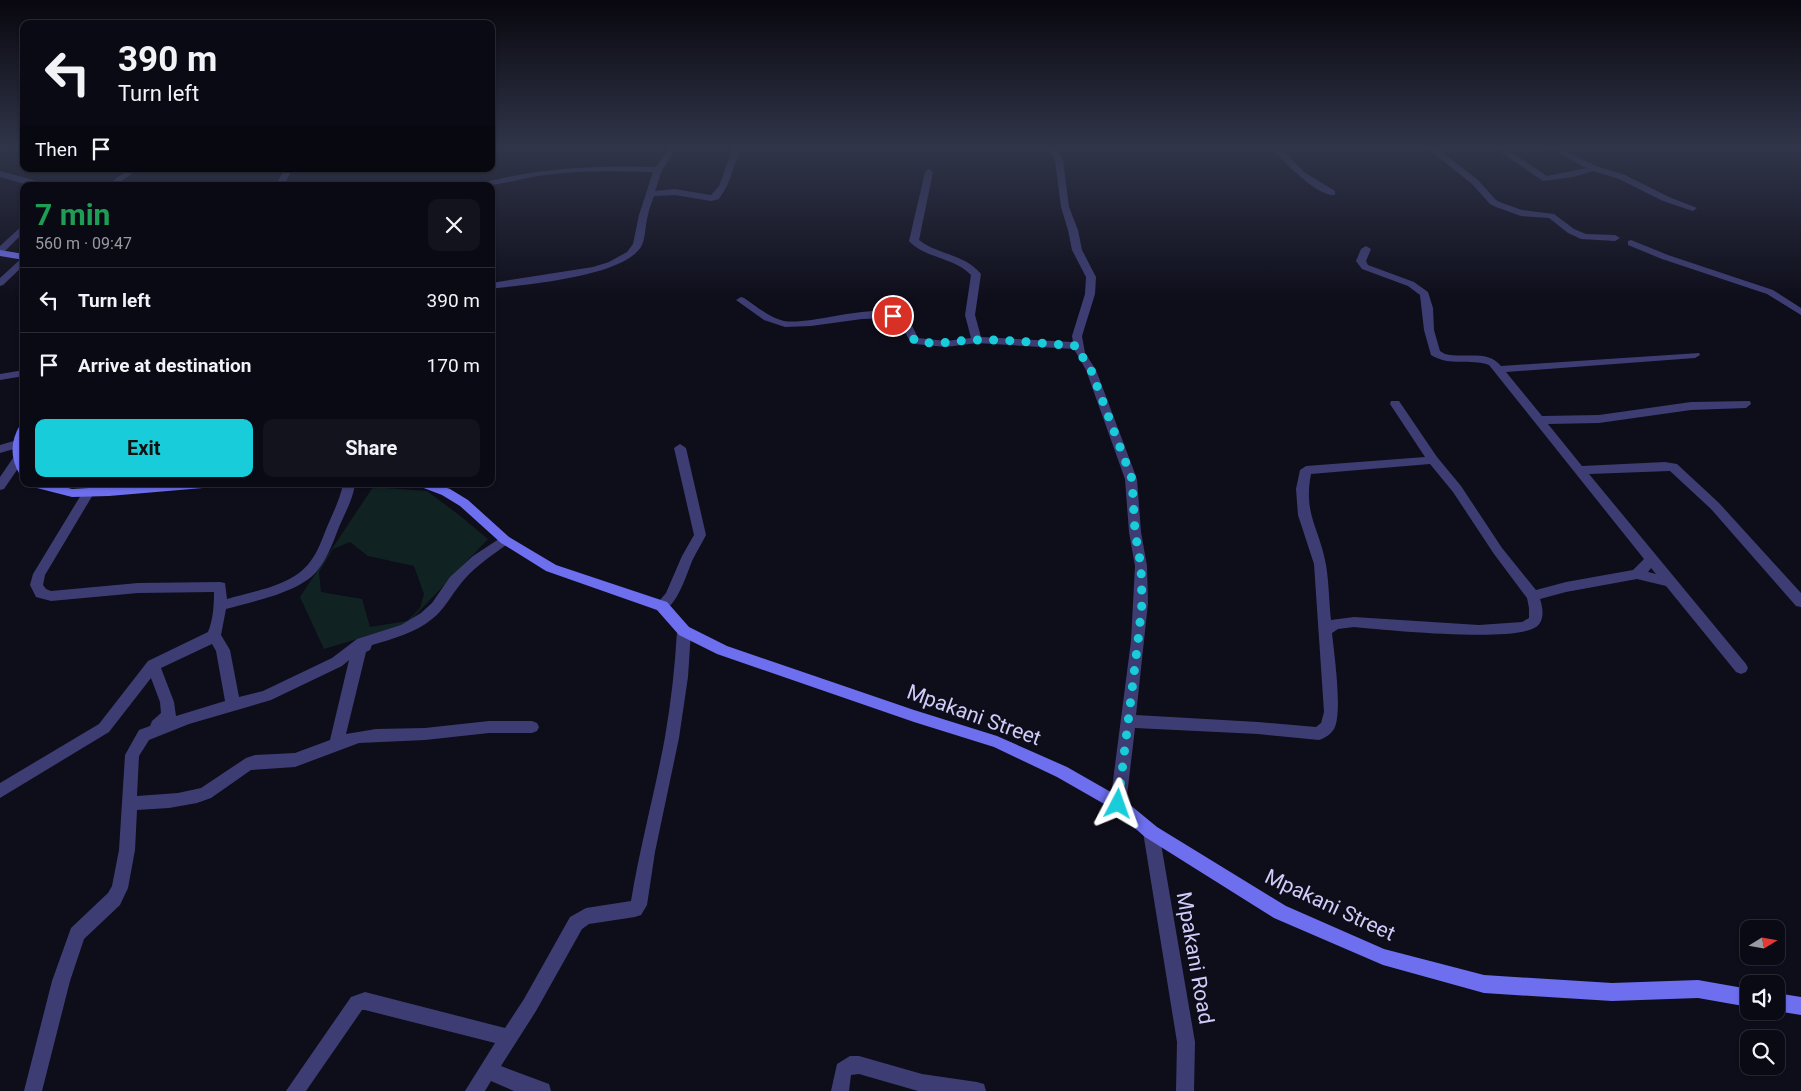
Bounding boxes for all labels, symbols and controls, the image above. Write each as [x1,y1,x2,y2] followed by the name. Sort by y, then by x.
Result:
[118,39,217,80] text: 390 m
[35,40,100,105] icon: left
[118,81,199,106] text: Turn left
[87,135,115,163] icon: arrive
[35,138,77,161] text: Then
[35,197,110,232] text: 7 min
[428,199,480,251] button: close
[35,234,132,253] text: 560 m · 09:47
[35,286,63,314] icon: left
[78,289,151,312] text: Turn left
[427,289,480,312] text: 390 m
[872,295,914,337] pin
[879,302,907,330] icon: arrive
[35,351,63,379] icon: arrive
[78,354,251,377] text: Arrive at destination
[427,354,480,377] text: 170 m
[35,419,253,477] button: Exit
[263,419,480,477] button: Share
[904,680,1044,750] street label: Mpakani Street
[1091,777,1143,829] position arrow
[1261,864,1399,946] street label: Mpakani Street
[1172,890,1218,1026] street label: Mpakani Road
[1740,920,1785,965] north arrow
[1740,920,1785,1075] map controls
[1740,975,1785,1020] button: sound
[1740,1030,1785,1075] button: search

